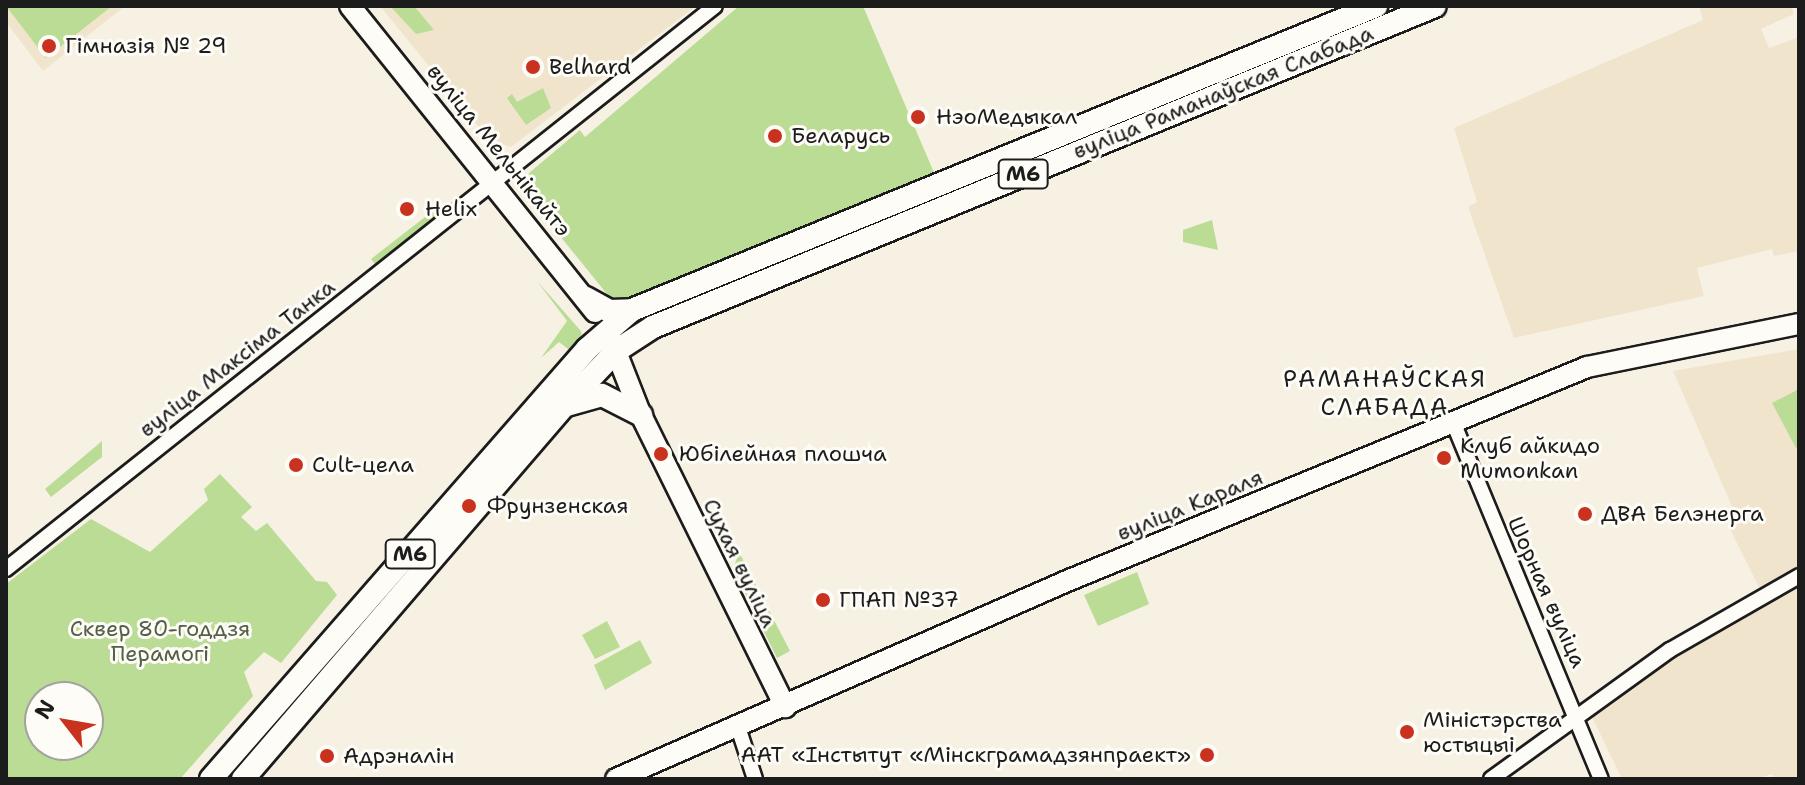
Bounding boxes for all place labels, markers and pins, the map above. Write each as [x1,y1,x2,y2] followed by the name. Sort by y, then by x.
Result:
[65,33,227,59] place label: Гімназія № 29
[40,37,58,55] marker: Гімназія № 29
[549,54,631,80] place label: Belhard
[524,58,542,76] marker: Belhard
[936,104,1077,130] place label: НэоМедыкал
[907,106,929,128] marker: НэоМедыкал
[791,123,890,149] place label: Беларусь
[766,127,784,145] marker: Беларусь
[425,196,477,222] place label: Helix
[396,198,418,220] marker: Helix
[1460,432,1600,484] place label: Клуб айкидо Mumonkan
[679,441,887,467] place label: Юбілейная плошча
[650,443,672,465] marker: Юбілейная плошча
[1435,449,1453,467] marker: Клуб айкидо Mumonkan
[312,452,414,478] place label: Cult-цела
[287,456,305,474] marker: Cult-цела
[487,493,629,519] place label: Фрунзенская
[458,495,480,517] marker: Фрунзенская
[1601,501,1764,527] place label: ДВА Белэнерга
[1576,505,1594,523] marker: ДВА Белэнерга
[839,587,959,613] place label: ГПАП №37
[814,591,832,609] marker: ГПАП №37
[1423,706,1562,758] place label: Міністэрства юстыцыі
[1398,723,1416,741] marker: Міністэрства юстыцыі
[741,742,1191,768] place label: ААТ «Інстытут «Мінскграмадзянпраект»
[343,743,454,769] place label: Адрэналін
[1198,746,1216,764] marker: ААТ «Інстытут «Мінскграмадзянпраект»
[318,747,336,765] marker: Адрэналін

